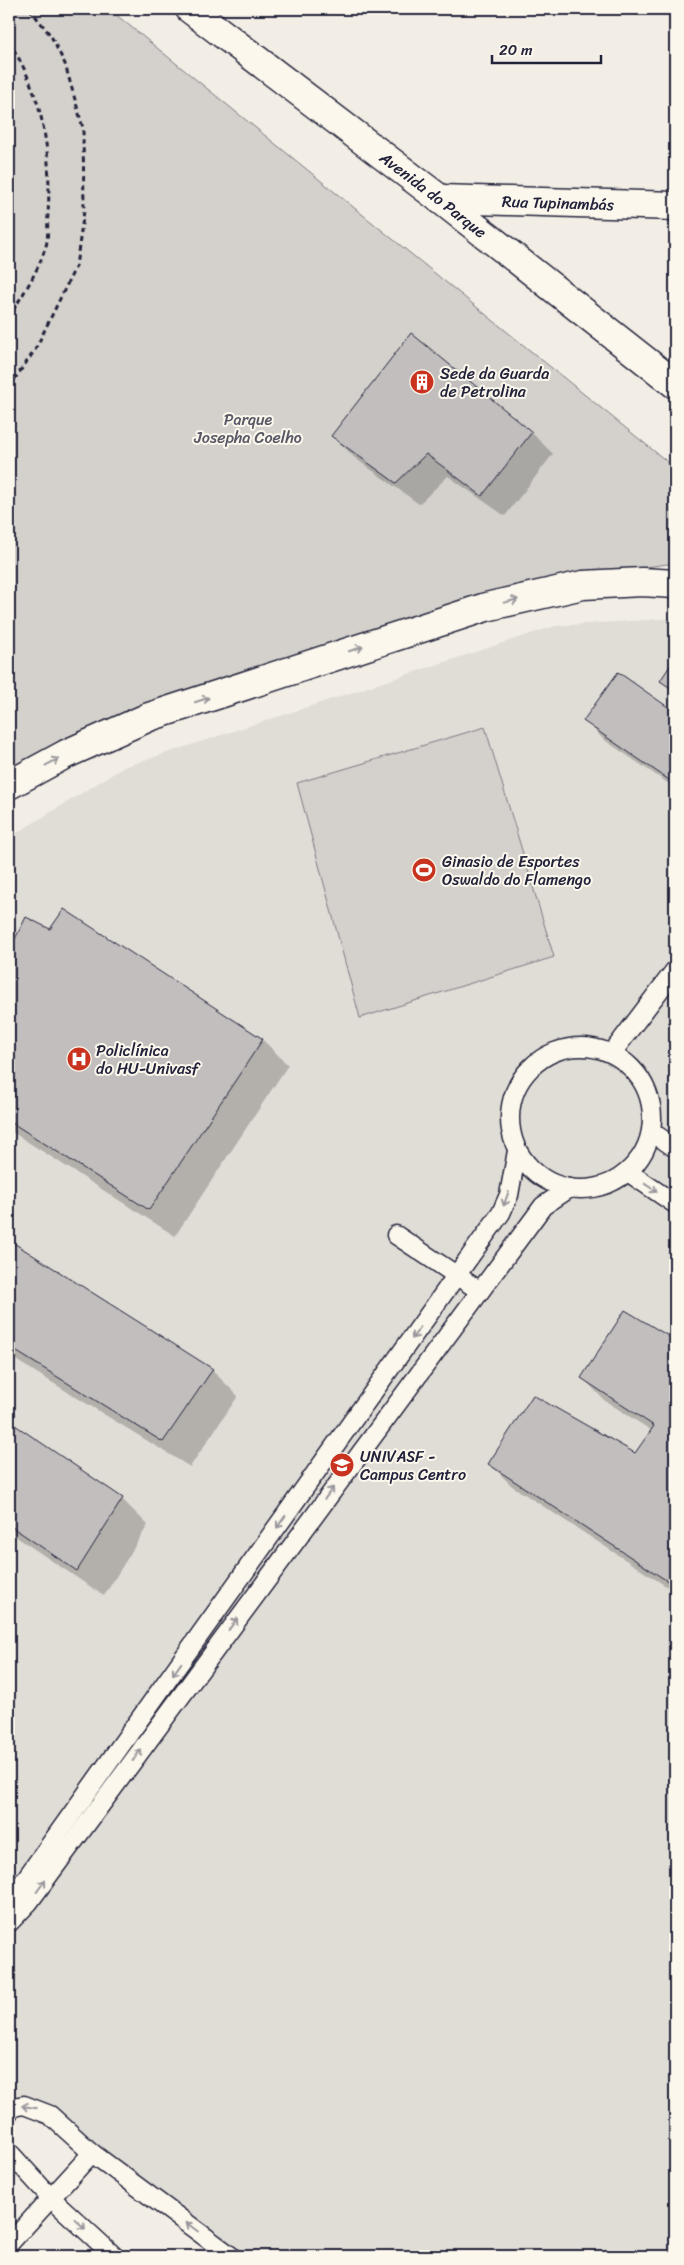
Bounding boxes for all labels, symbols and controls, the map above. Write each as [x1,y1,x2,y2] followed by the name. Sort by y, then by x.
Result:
[492,32,600,64] scale bar
[499,37,533,63] text: 20 m
[372,143,494,246] street label: Avenida do Parque
[501,186,615,219] street label: Rua Tupinambás
[440,359,549,406] place label: Sede da Guarda de Petrolina
[409,369,435,395] building icon: Sede da Guarda de Petrolina
[193,405,302,452] park label: Parque Josepha Coelho
[503,596,519,605] one-way arrow
[348,644,363,653] one-way arrow
[193,694,209,704] one-way arrow
[44,757,59,766] one-way arrow
[442,847,591,894] place label: Ginasio de Esportes Oswaldo do Flamengo
[411,857,437,883] sports icon: Ginasio de Esportes Oswaldo do Flamengo
[96,1036,201,1083] place label: Policlínica do HU-Univasf
[66,1046,92,1072] hospital icon: Policlínica do HU-Univasf
[644,1183,658,1193] one-way arrow
[501,1191,511,1206] one-way arrow
[411,1326,421,1340] one-way arrow
[360,1442,466,1489] place label: UNIVASF - Campus Centro
[329,1452,355,1478] school or university icon: UNIVASF - Campus Centro
[324,1486,334,1500] one-way arrow
[276,1515,286,1529] one-way arrow
[227,1618,238,1631] one-way arrow
[172,1662,182,1676] one-way arrow
[131,1749,142,1762] one-way arrow
[35,1880,46,1893] one-way arrow
[22,2102,38,2112] one-way arrow
[73,2218,86,2230] one-way arrow
[185,2222,199,2232] one-way arrow

